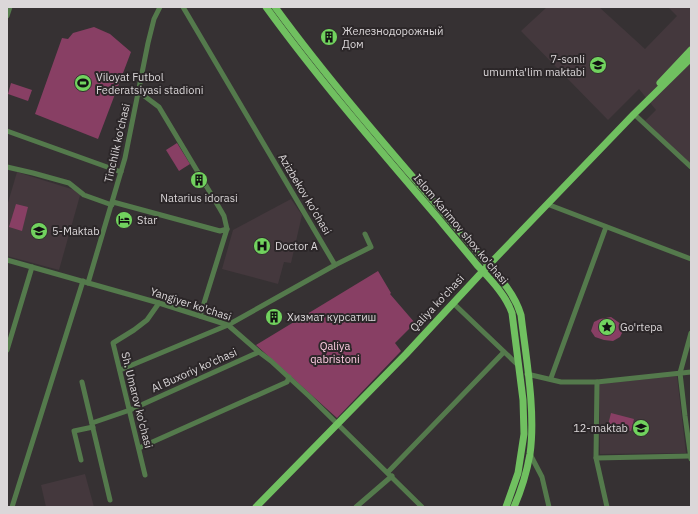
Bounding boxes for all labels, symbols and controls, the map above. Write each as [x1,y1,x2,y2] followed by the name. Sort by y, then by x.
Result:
[342,24,443,51] place label: Железнодорожный Дом
[319,27,339,47] building icon: Железнодорожный Дом
[483,52,585,79] place label: 7-sonli umumta'lim maktabi
[588,55,608,75] school or university icon: 7-sonli umumta'lim maktabi
[96,70,203,97] place label: Viloyat Futbol Federatsiyasi stadioni
[73,73,93,93] sports icon: Viloyat Futbol Federatsiyasi stadioni
[101,102,133,184] street label: Tinchlik ko'chasi
[275,151,335,237] street label: Azizbekov ko'chasi
[189,170,209,190] building icon: Natarius idorasi
[411,171,511,287] street label: Islom Karimov shox ko'chasi
[160,191,238,205] place label: Natarius idorasi
[114,210,134,230] hotel icon: Star
[137,213,157,227] place label: Star
[29,221,49,241] school or university icon: 5-Maktab
[52,224,100,238] place label: 5-Maktab
[252,236,272,256] hospital icon: Doctor A
[275,239,318,253] place label: Doctor A
[407,272,467,334] street label: Qaliya ko'chasi
[149,284,233,324] street label: Yangiyer ko'chasi
[264,307,284,327] building icon: Хизмат курсатиш
[287,310,376,324] place label: Хизмат курсатиш
[597,317,617,337] place icon: Go'rtepa
[620,320,663,334] place label: Go'rtepa
[310,339,360,366] park label: Qaliya qabristoni
[149,345,239,395] street label: Al Buxoriy ko'chasi
[118,350,156,450] street label: Sh. Umarov ko'chasi
[631,418,651,438] school or university icon: 12-maktab
[573,421,628,435] place label: 12-maktab

